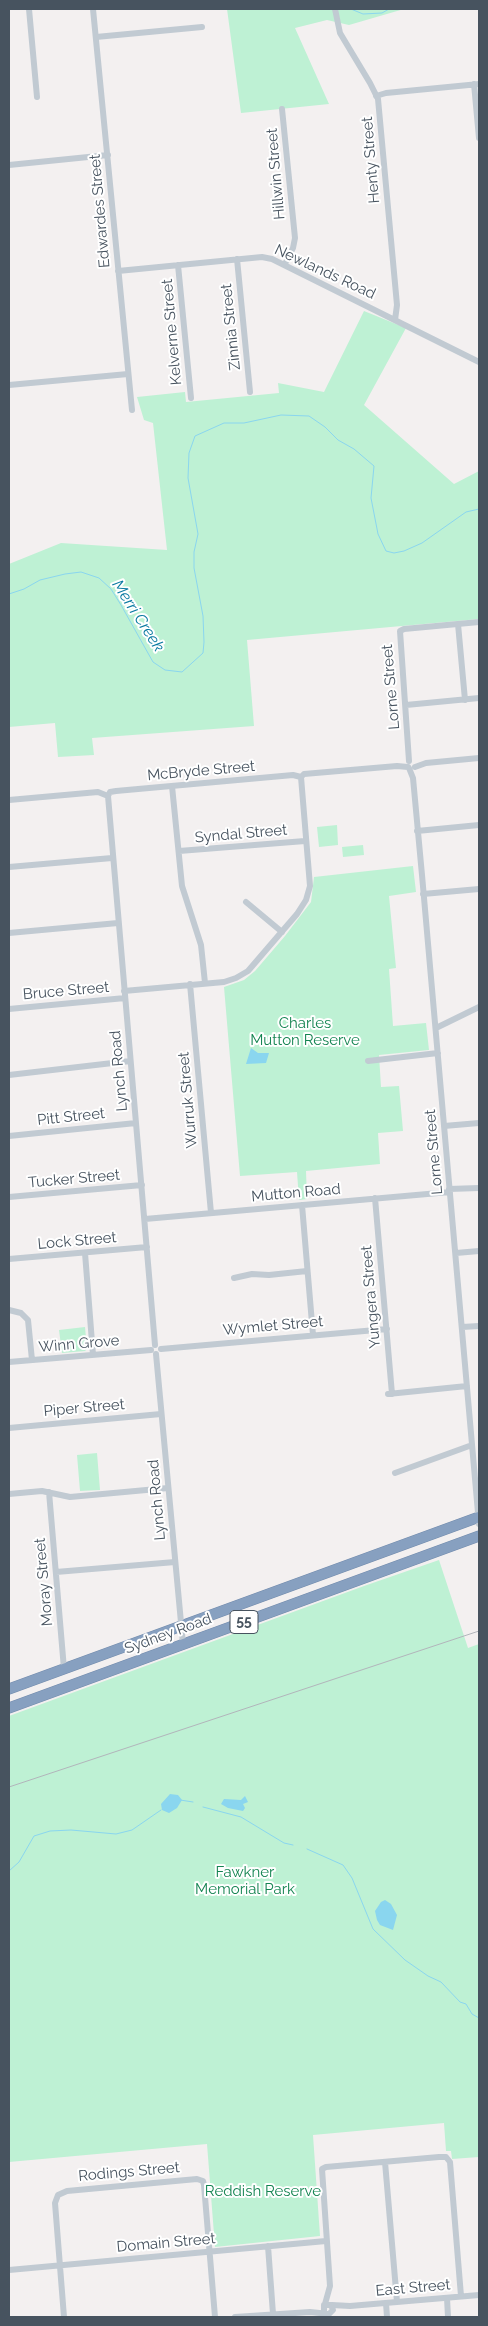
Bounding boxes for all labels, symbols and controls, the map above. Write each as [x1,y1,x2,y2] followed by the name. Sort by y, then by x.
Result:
[358,116,384,204] street label: Henty Street
[263,127,289,221] street label: Hillwin Street
[86,153,114,269] street label: Edwardes Street
[272,241,378,303] street label: Newlands Road
[158,278,186,386] street label: Kelverne Street
[217,283,245,371] street label: Zinnia Street
[108,577,168,655] water label: Merri Creek
[378,644,404,730] street label: Lorne Street
[146,757,256,785] street label: McBryde Street
[194,821,288,847] street label: Syndal Street
[22,978,110,1004] street label: Bruce Street
[250,1014,360,1049] park label: Charles Mutton Reserve
[106,1030,132,1112] street label: Lynch Road
[175,1051,201,1149] street label: Wurruk Street
[36,1104,106,1130] street label: Pitt Street
[421,1109,447,1195] street label: Lorne Street
[27,1166,121,1192] street label: Tucker Street
[251,1180,341,1206] street label: Mutton Road
[37,1229,117,1253] street label: Lock Street
[358,1245,384,1349] street label: Yungera Street
[222,1313,324,1339] street label: Wymlet Street
[38,1331,120,1357] street label: Winn Grove
[43,1395,125,1421] street label: Piper Street
[144,1459,170,1541] street label: Lynch Road
[31,1537,57,1627] street label: Moray Street
[122,1610,214,1658] street label: Sydney Road
[230,1610,258,1634] road number: 55
[195,1863,295,1898] park label: Fawkner Memorial Park
[78,2159,180,2185] street label: Rodings Street
[205,2182,321,2200] park label: Reddish Reserve
[116,2230,216,2256] street label: Domain Street
[375,2276,451,2300] street label: East Street

